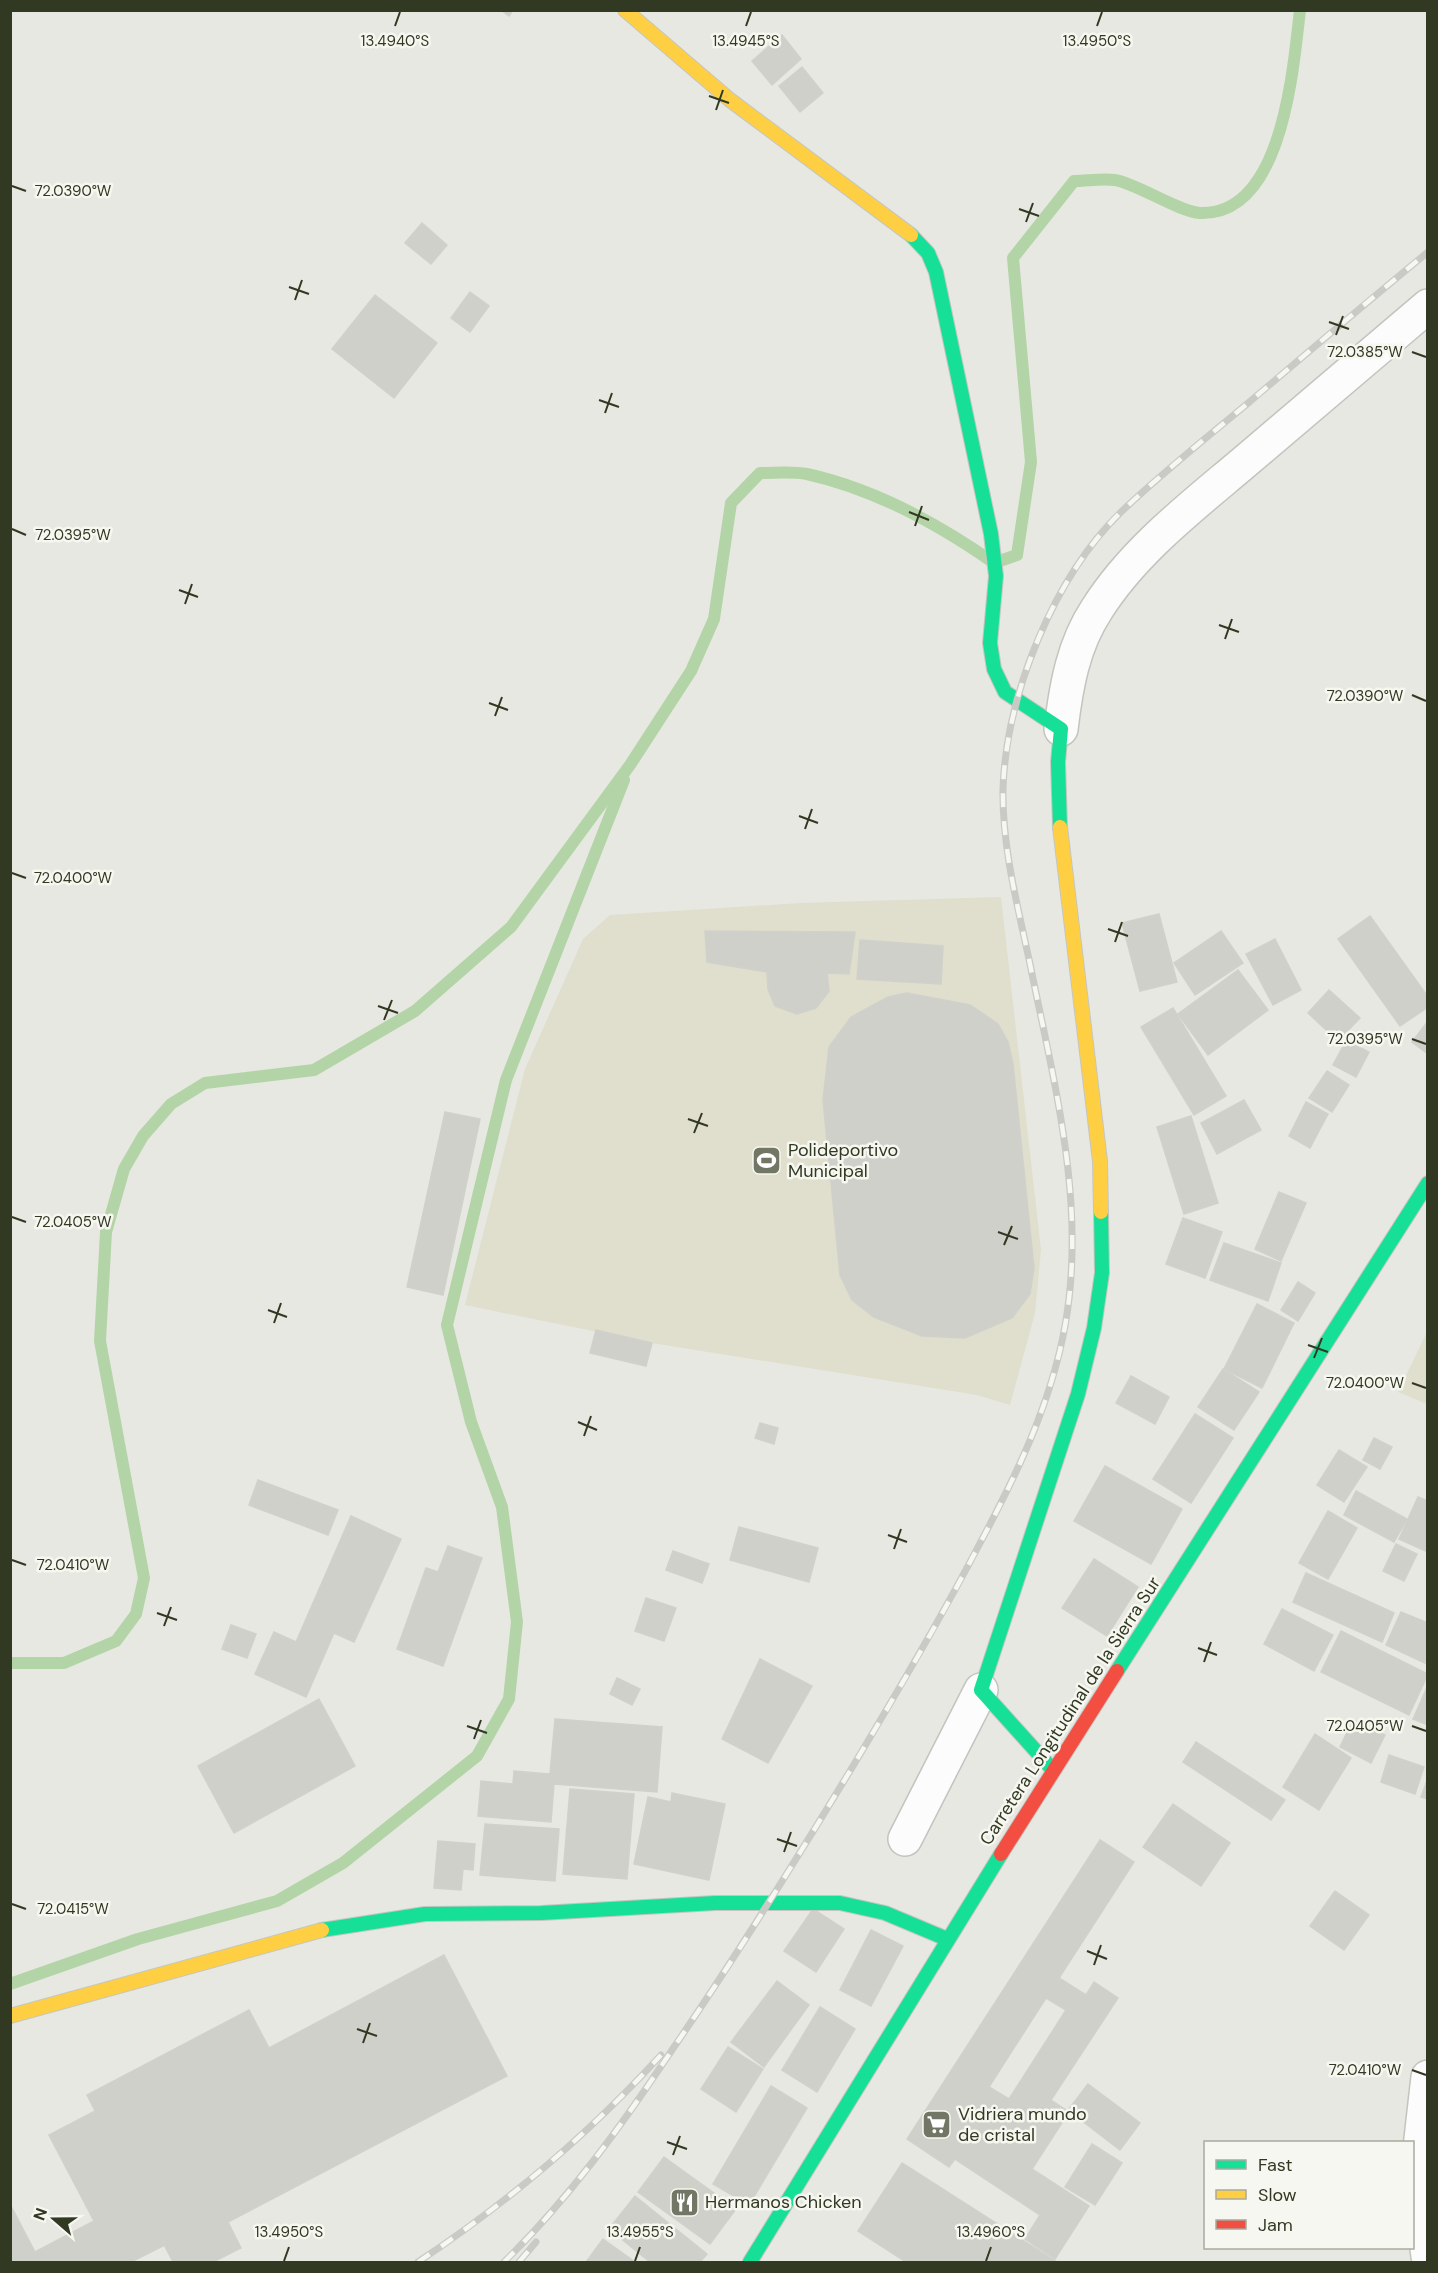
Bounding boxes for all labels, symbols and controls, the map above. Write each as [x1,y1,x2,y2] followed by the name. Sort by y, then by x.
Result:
[361,31,429,51] text: 13.4940°S
[712,31,780,51] text: 13.4945°S
[1063,31,1131,51] text: 13.4950°S
[35,181,112,201] text: 72.0390°W
[1327,342,1403,362] text: 72.0385°W
[35,525,111,545] text: 72.0395°W
[1327,686,1404,706] text: 72.0390°W
[34,868,113,888] text: 72.0400°W
[1327,1029,1403,1049] text: 72.0395°W
[788,1138,898,1183] place label: Polideportivo Municipal
[751,1144,783,1176] sports icon: Polideportivo Municipal
[34,1212,112,1232] text: 72.0405°W
[1326,1373,1405,1393] text: 72.0400°W
[37,1555,110,1575] text: 72.0410°W
[974,1572,1166,1850] street label: Carretera Longitudinal de la Sierra Sur
[1326,1716,1404,1736] text: 72.0405°W
[37,1899,109,1919] text: 72.0415°W
[1329,2060,1402,2080] text: 72.0410°W
[958,2102,1087,2147] place label: Vidriera mundo de cristal
[921,2108,953,2140] supermarket icon: Vidriera mundo de cristal
[1204,2141,1414,2249] legend
[1258,2153,1293,2177] text: Fast
[1258,2183,1297,2207] text: Slow
[668,2186,700,2218] restaurant icon: Hermanos Chicken
[24,2189,84,2249] north arrow
[705,2190,862,2214] place label: Hermanos Chicken
[29,2205,52,2223] text: N
[1258,2213,1293,2237] text: Jam
[255,2222,323,2242] text: 13.4950°S
[606,2222,674,2242] text: 13.4955°S
[957,2222,1026,2242] text: 13.4960°S

